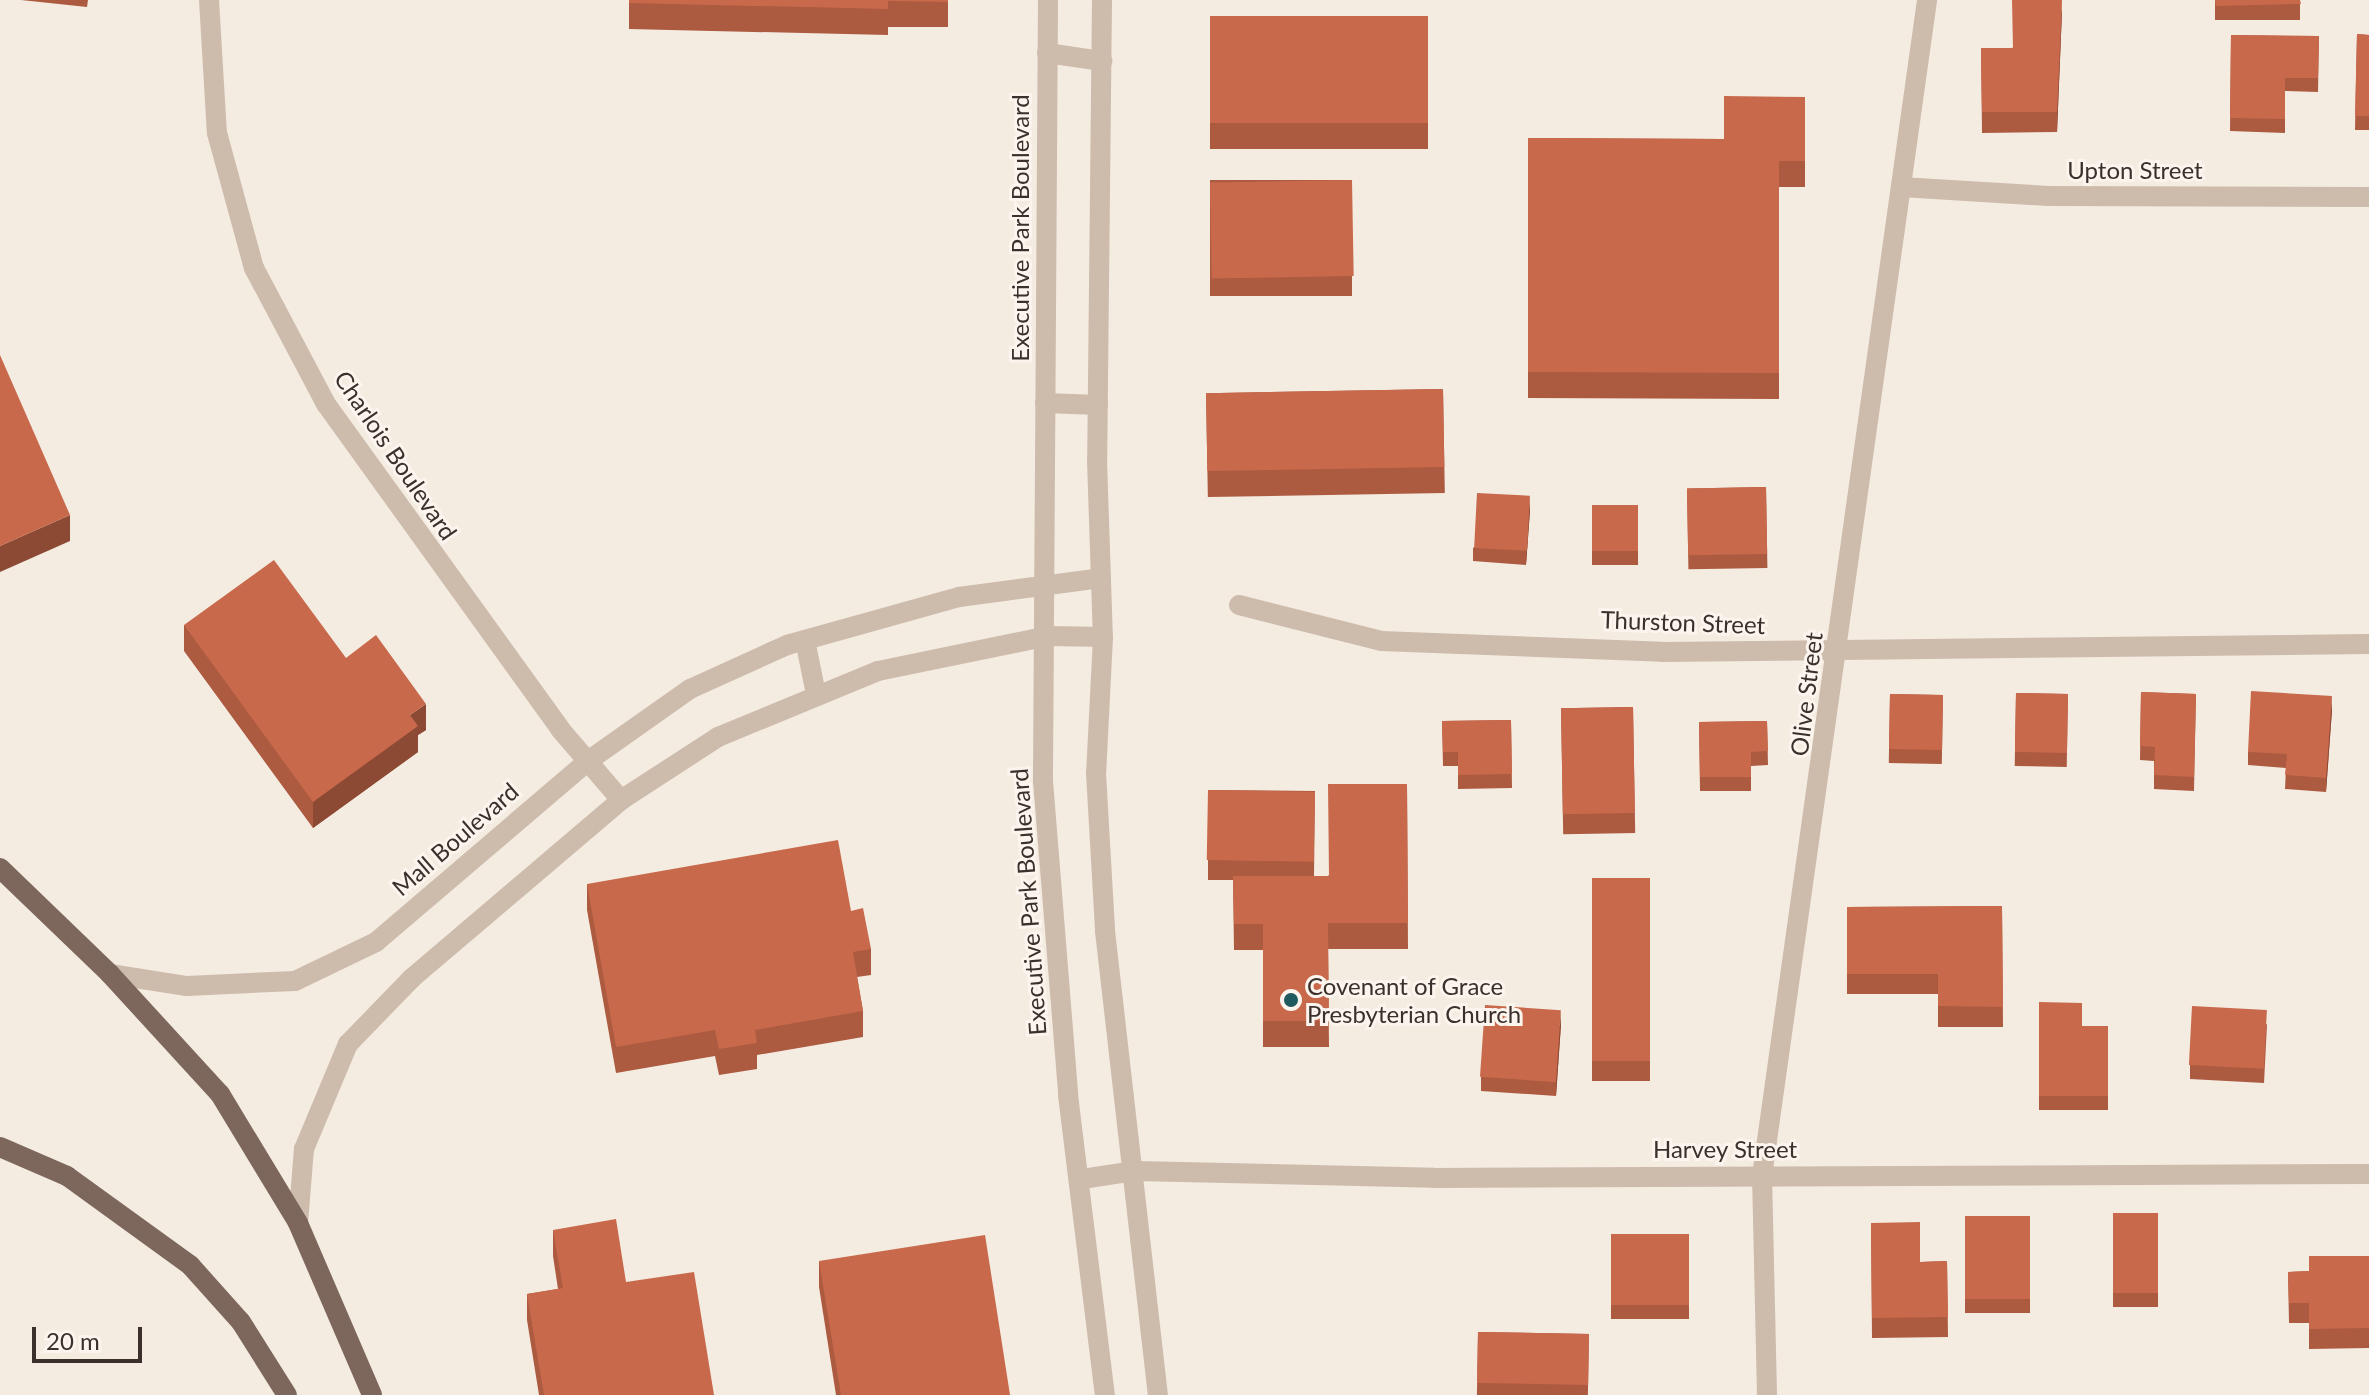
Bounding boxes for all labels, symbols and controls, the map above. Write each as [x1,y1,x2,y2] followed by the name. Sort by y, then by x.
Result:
[1006,94,1034,362] street label: Executive Park Boulevard
[2067,156,2203,184] street label: Upton Street
[329,365,463,545] street label: Charlois Boulevard
[1600,605,1766,639] street label: Thurston Street
[1784,630,1828,758] street label: Olive Street
[1004,768,1052,1036] street label: Executive Park Boulevard
[386,776,524,902] street label: Mall Boulevard
[1307,972,1521,1028] place label: Covenant of Grace Presbyterian Church
[1282,991,1300,1009] marker: Covenant of Grace Presbyterian Church
[1653,1135,1797,1163] street label: Harvey Street
[36,1311,146,1361] scale bar
[46,1326,100,1355] text: 20 m

